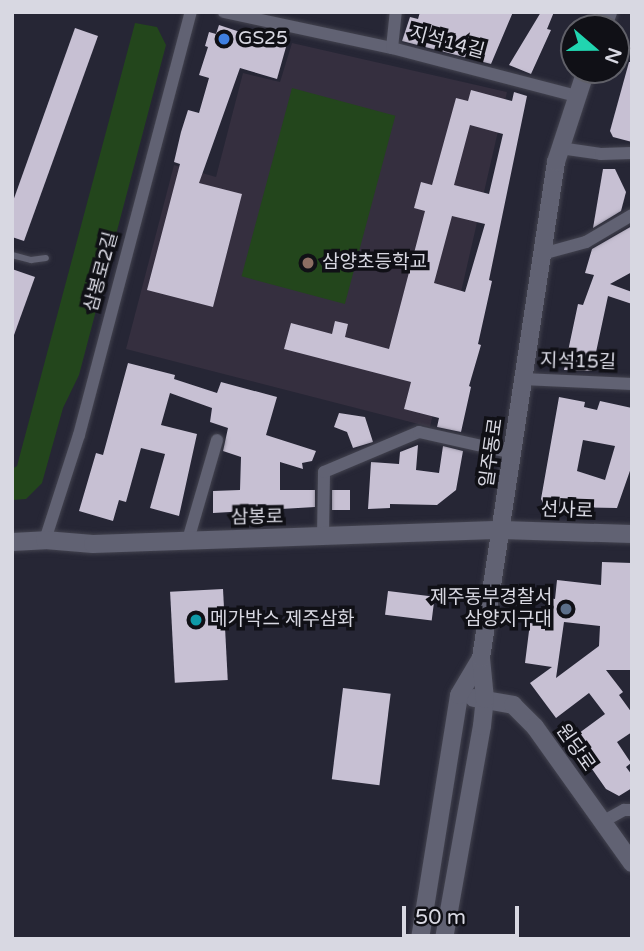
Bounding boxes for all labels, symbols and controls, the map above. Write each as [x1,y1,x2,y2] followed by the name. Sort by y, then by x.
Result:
[560,14,630,84] north arrow
[407,22,487,64] street label: 지석14길
[238,28,288,50] place label: GS25
[216,31,232,47] marker: GS25
[600,45,626,66] text: N
[80,230,124,314] street label: 삼봉로2길
[322,252,427,274] place label: 삼양초등학교
[300,255,316,271] marker: 삼양초등학교
[539,349,617,375] street label: 지석15길
[476,417,508,489] street label: 일주동로
[540,499,594,523] street label: 선사로
[231,506,283,530] street label: 삼봉로
[430,587,552,631] place label: 제주동부경찰서 삼양지구대
[558,601,574,617] marker: 제주동부경찰서 삼양지구대
[210,609,355,631] place label: 메가박스 제주삼화
[188,612,204,628] marker: 메가박스 제주삼화
[551,720,599,776] street label: 원당로
[406,892,523,936] scale bar
[415,905,466,930] text: 50 m

